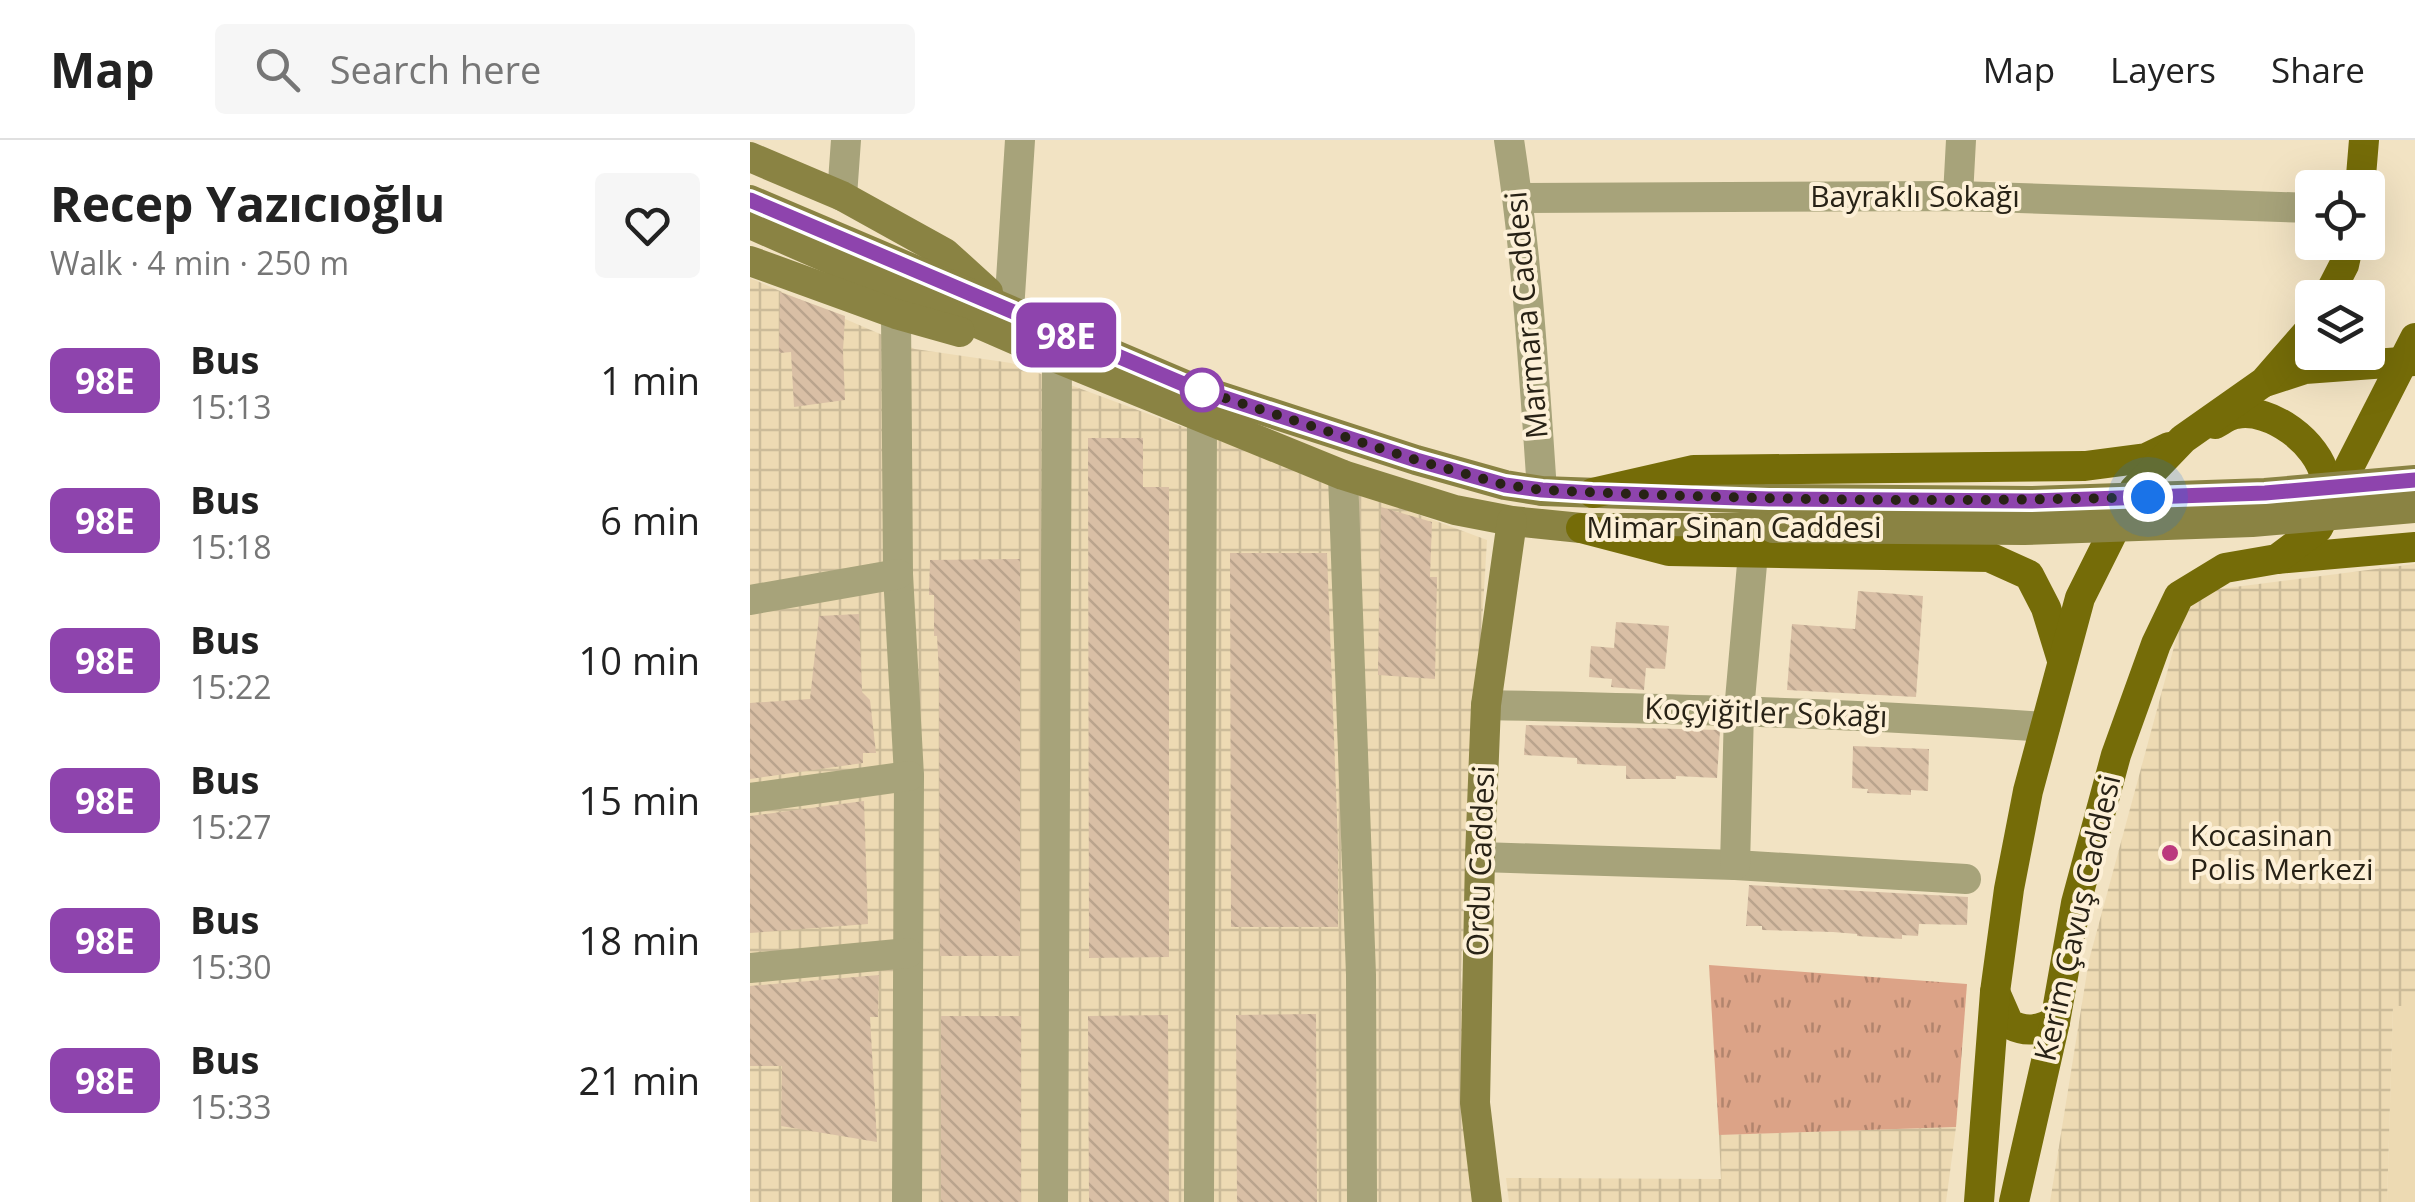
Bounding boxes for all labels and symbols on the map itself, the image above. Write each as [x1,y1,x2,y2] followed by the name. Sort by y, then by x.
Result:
[1810,175,2020,216] street label: Bayraklı Sokağı
[1494,190,1557,440] street label: Marmara Caddesi
[1008,302,1124,368] line badge: 98E
[1181,369,1223,411] unlabelled marker
[2123,472,2173,522] your location
[1586,506,1882,547] street label: Mimar Sinan Caddesi
[1644,687,1888,736] street label: Koçyiğitler Sokağı
[1456,765,1503,957] street label: Ordu Caddesi
[2024,770,2129,1065] street label: Kerim Çavuş Caddesi
[2190,814,2374,889] place label: Kocasinan Polis Merkezi
[2159,842,2181,864] marker: Kocasinan Polis Merkezi

